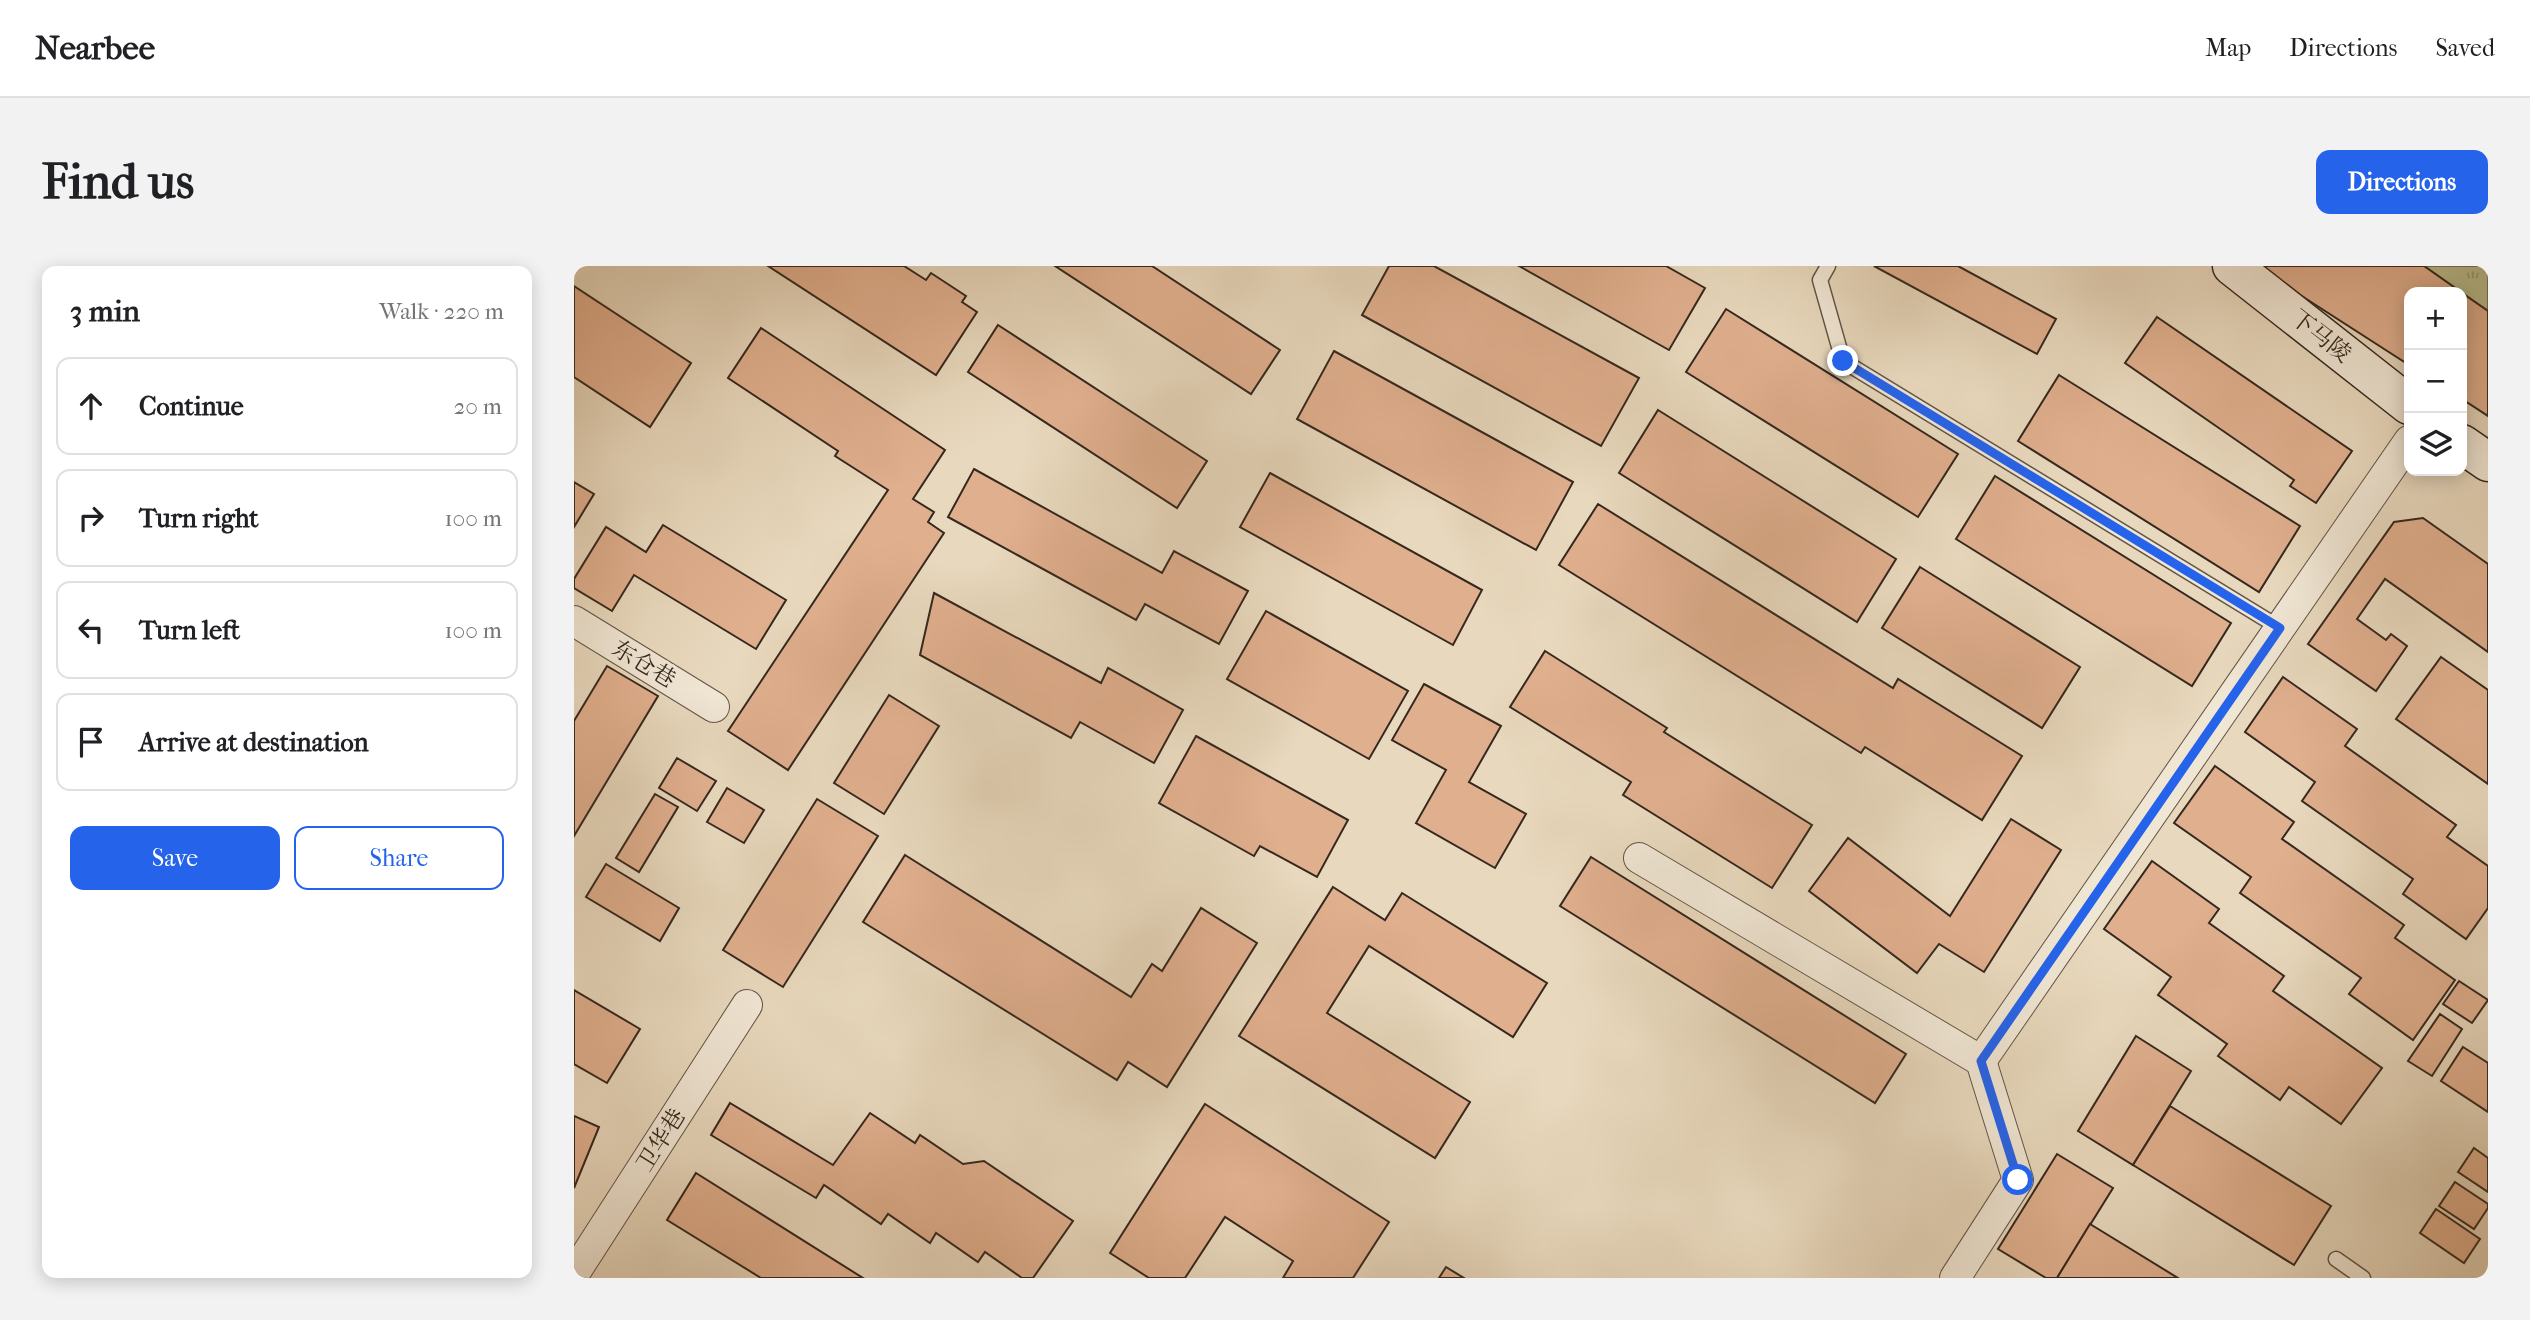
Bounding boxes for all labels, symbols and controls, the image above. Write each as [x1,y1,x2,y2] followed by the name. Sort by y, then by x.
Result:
[35,29,155,68] text: Nearbee
[2205,34,2251,62] text: Map
[2289,34,2397,62] text: Directions
[2435,34,2495,62] text: Saved
[2316,150,2488,214] button: Directions
[42,153,194,211] text: Find us
[2404,287,2467,476] map controls
[2404,287,2467,350] button: +
[70,294,140,329] text: 3 min
[379,298,504,325] text: Walk · 220 m
[2286,304,2356,368] street label: 下马陵
[1827,345,1858,376] route end
[2404,350,2467,413] button: −
[72,387,110,425] icon: ahead
[139,391,244,422] text: Continue
[453,393,502,420] text: 20 m
[2404,413,2467,476] button: layers
[72,499,110,537] icon: right
[139,503,259,534] text: Turn right
[444,505,502,532] text: 100 m
[72,611,110,649] icon: left
[139,615,240,646] text: Turn left
[444,617,502,644] text: 100 m
[607,635,681,693] street label: 东仓巷
[72,723,110,761] icon: arrive
[139,727,369,758] text: Arrive at destination
[70,826,280,890] button: Save
[294,826,504,890] button: Share
[631,1104,691,1176] street label: 卫华巷
[2002,1164,2033,1195] route start

